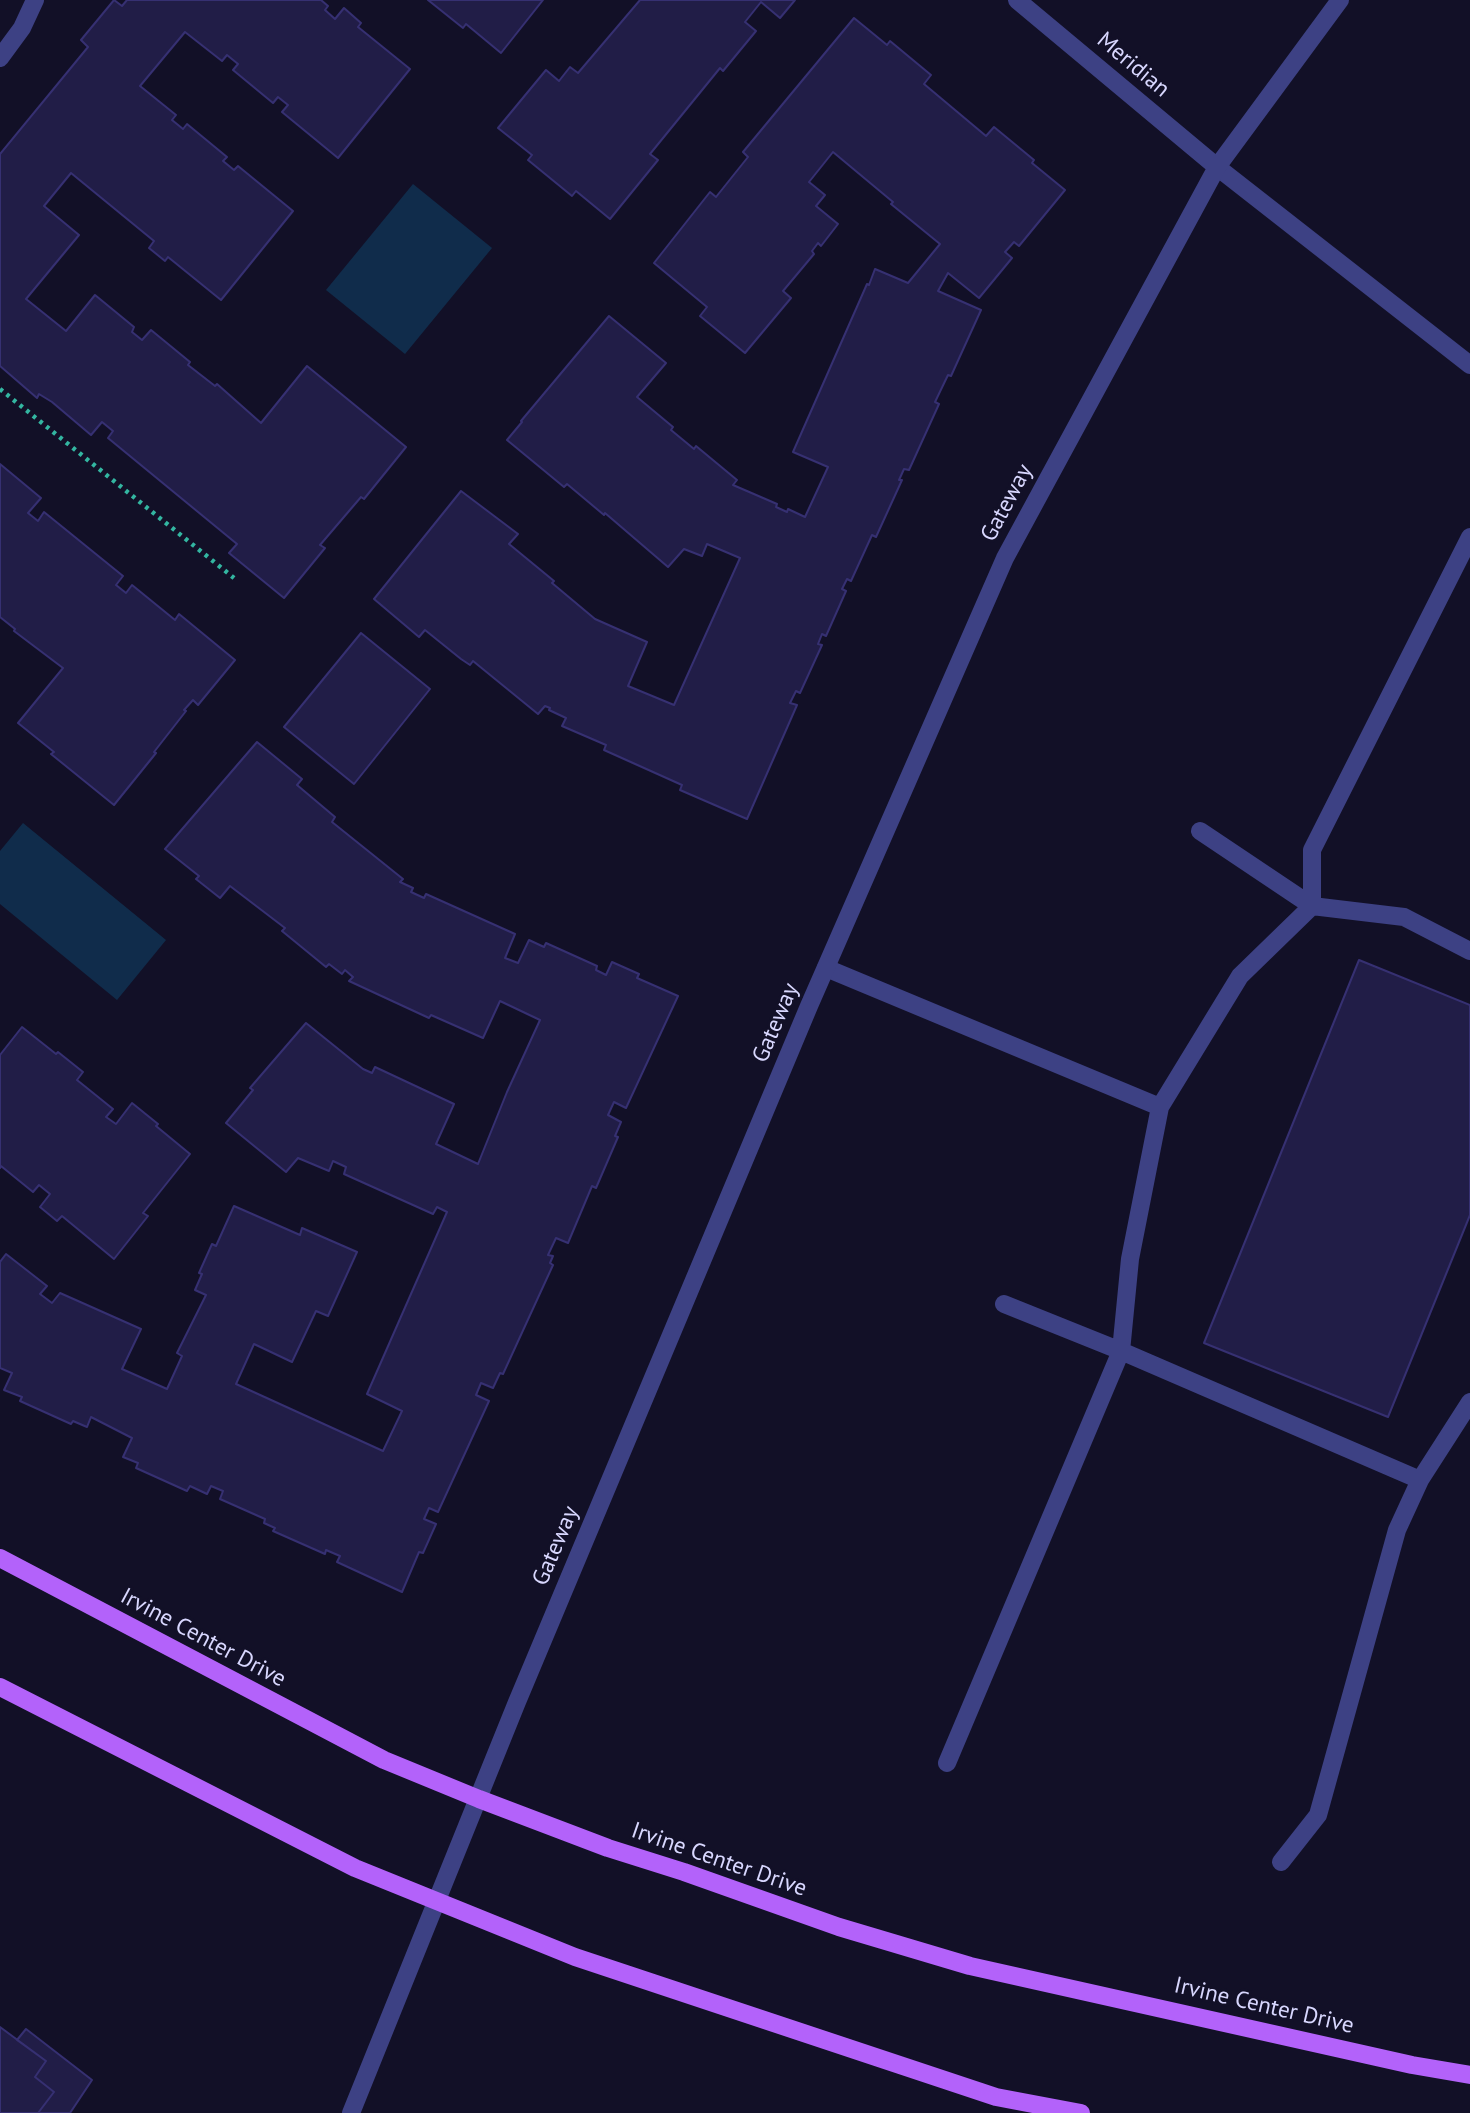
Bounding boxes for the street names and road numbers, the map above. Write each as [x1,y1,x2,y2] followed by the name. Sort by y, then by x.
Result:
[1091,27,1175,103] street label: Meridian
[975,460,1039,546] street label: Gateway
[747,979,805,1067] street label: Gateway
[527,1502,585,1590] street label: Gateway
[116,1583,290,1693] street label: Irvine Center Drive
[628,1817,810,1903] street label: Irvine Center Drive
[1172,1972,1356,2040] street label: Irvine Center Drive

